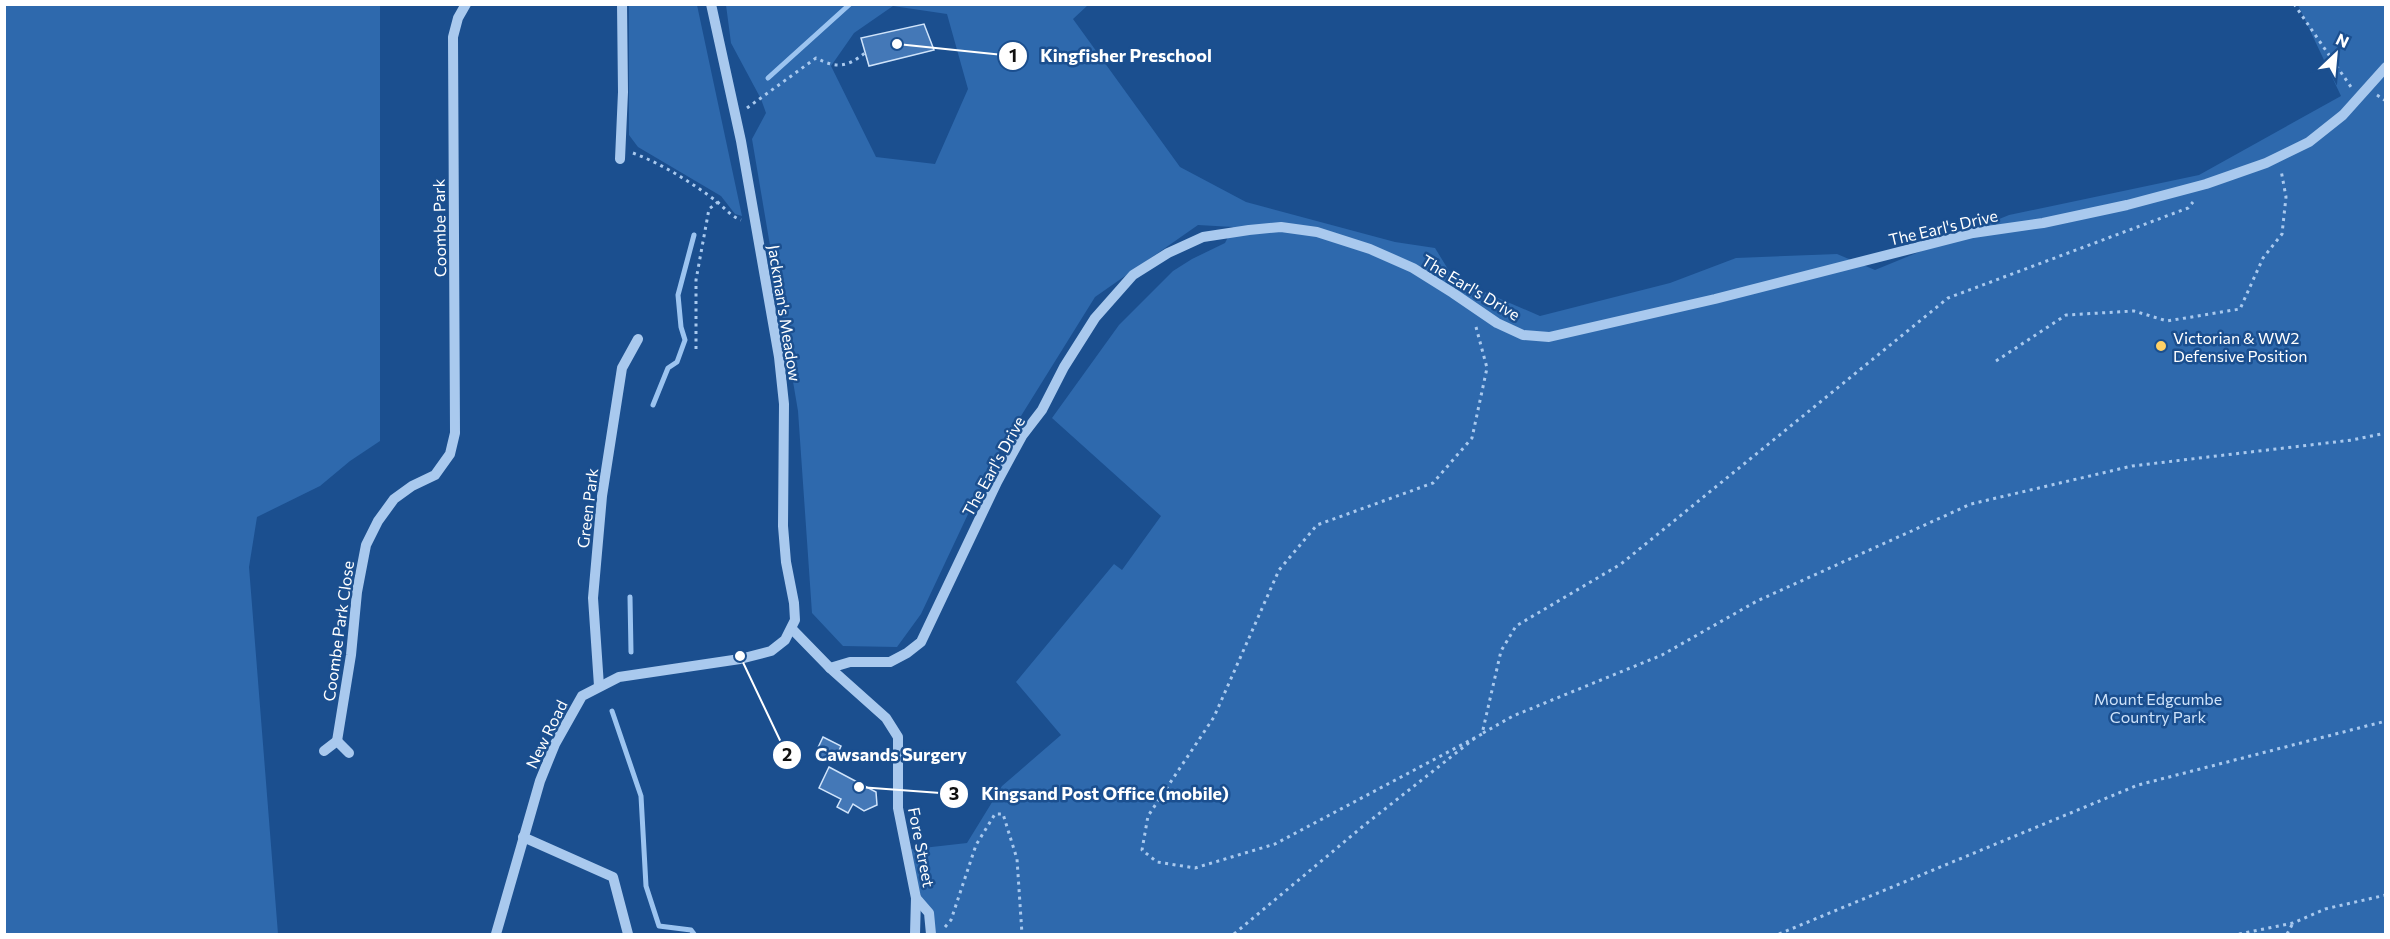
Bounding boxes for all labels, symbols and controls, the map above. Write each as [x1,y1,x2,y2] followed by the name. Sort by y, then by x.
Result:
[2306,24,2366,84] north arrow
[2333,29,2352,51] text: N
[998,38,1224,74] callout: Kingfisher Preschool
[1009,44,1017,66] text: 1
[1040,44,1212,66] text: Kingfisher Preschool
[429,178,449,277] street label: Coombe Park
[1887,205,1999,249] street label: The Earl's Drive
[765,243,805,383] street label: Jackman's Meadow
[1418,250,1524,324] street label: The Earl's Drive
[2173,328,2307,365] place label: Victorian & WW2 Defensive Position
[2154,339,2168,353] marker: Victorian & WW2 Defensive Position
[958,413,1028,519] street label: The Earl's Drive
[573,467,601,549] street label: Green Park
[319,560,357,702] street label: Coombe Park Close
[2094,689,2222,726] park label: Mount Edgcumbe Country Park
[521,697,571,771] street label: New Road
[772,737,979,773] callout: Cawsands Surgery
[782,743,792,765] text: 2
[815,743,967,765] text: Cawsands Surgery
[939,776,1240,812] callout: Kingsand Post Office (mobile)
[949,782,959,804] text: 3
[981,782,1229,804] text: Kingsand Post Office (mobile)
[905,805,939,889] street label: Fore Street

